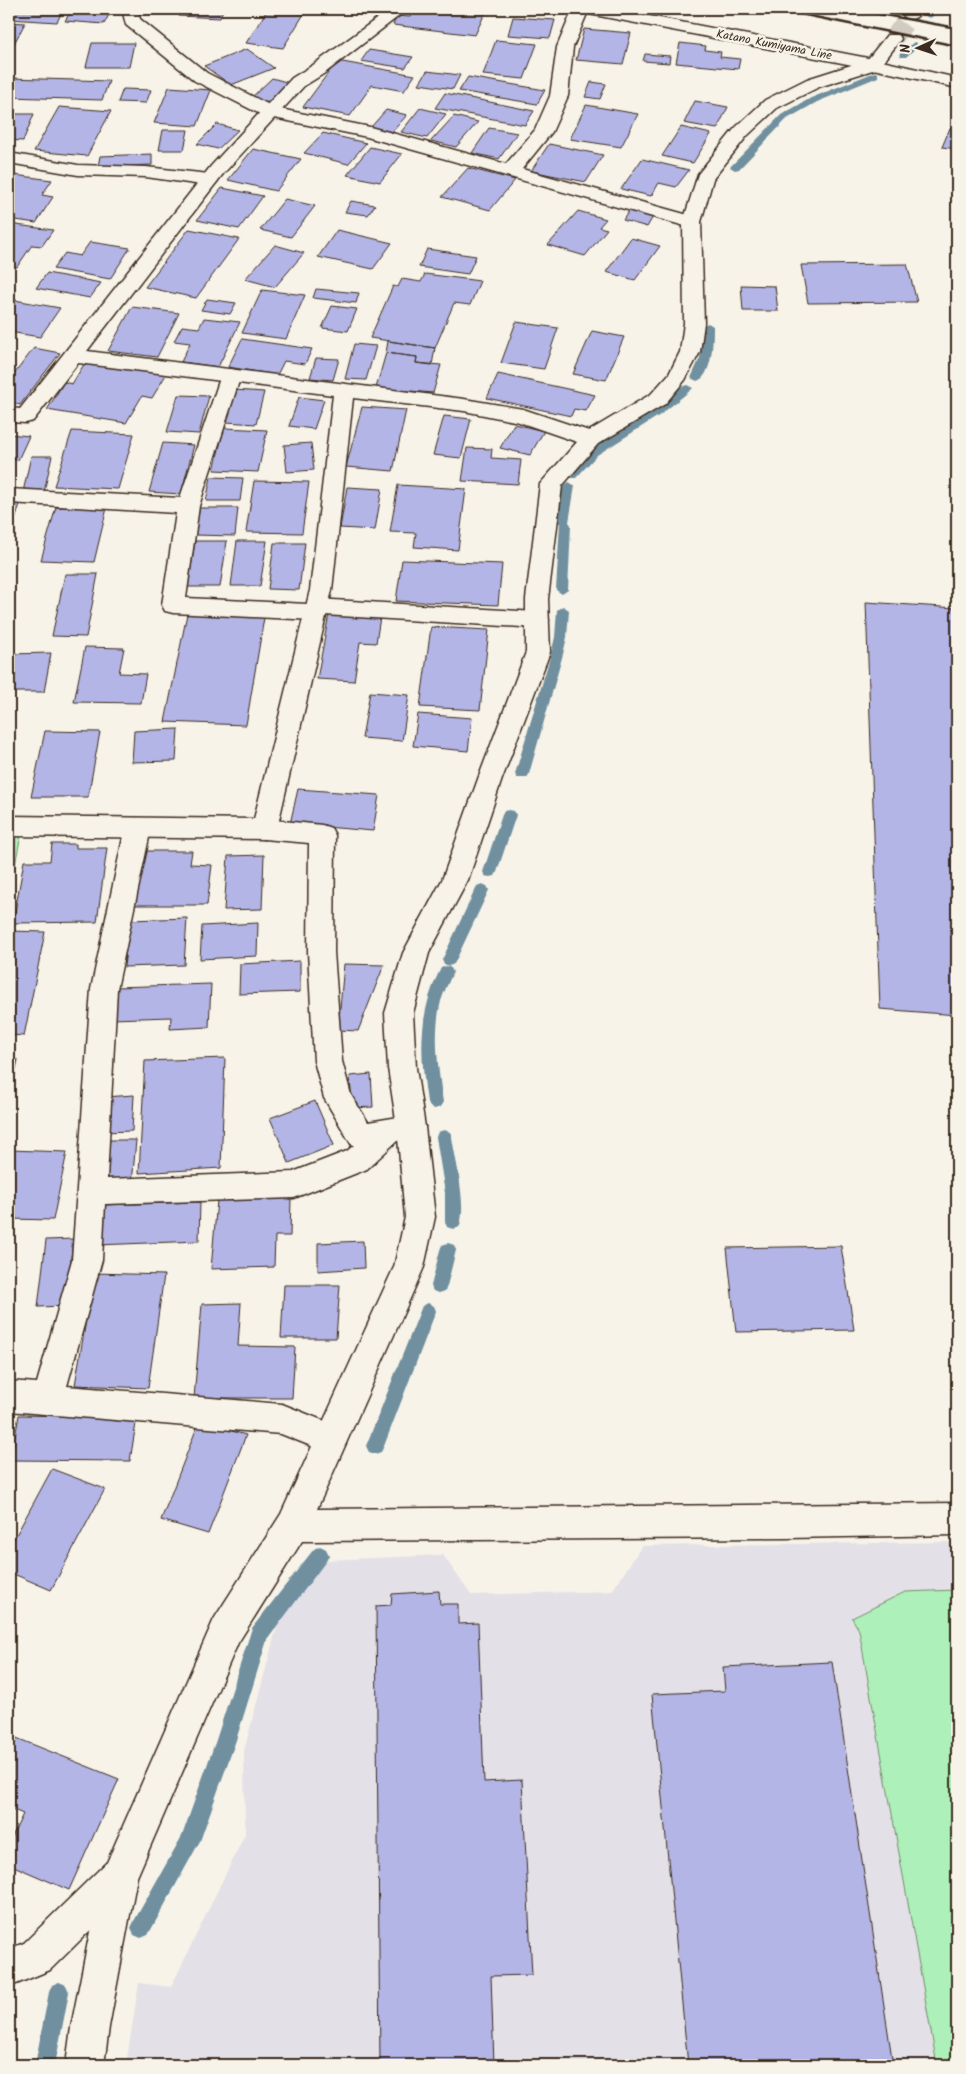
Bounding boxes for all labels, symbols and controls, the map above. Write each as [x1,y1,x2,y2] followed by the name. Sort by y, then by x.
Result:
[894,22,944,72] north arrow
[715,24,834,66] street label: Katano Kumiyama Line
[895,43,917,54] text: N

